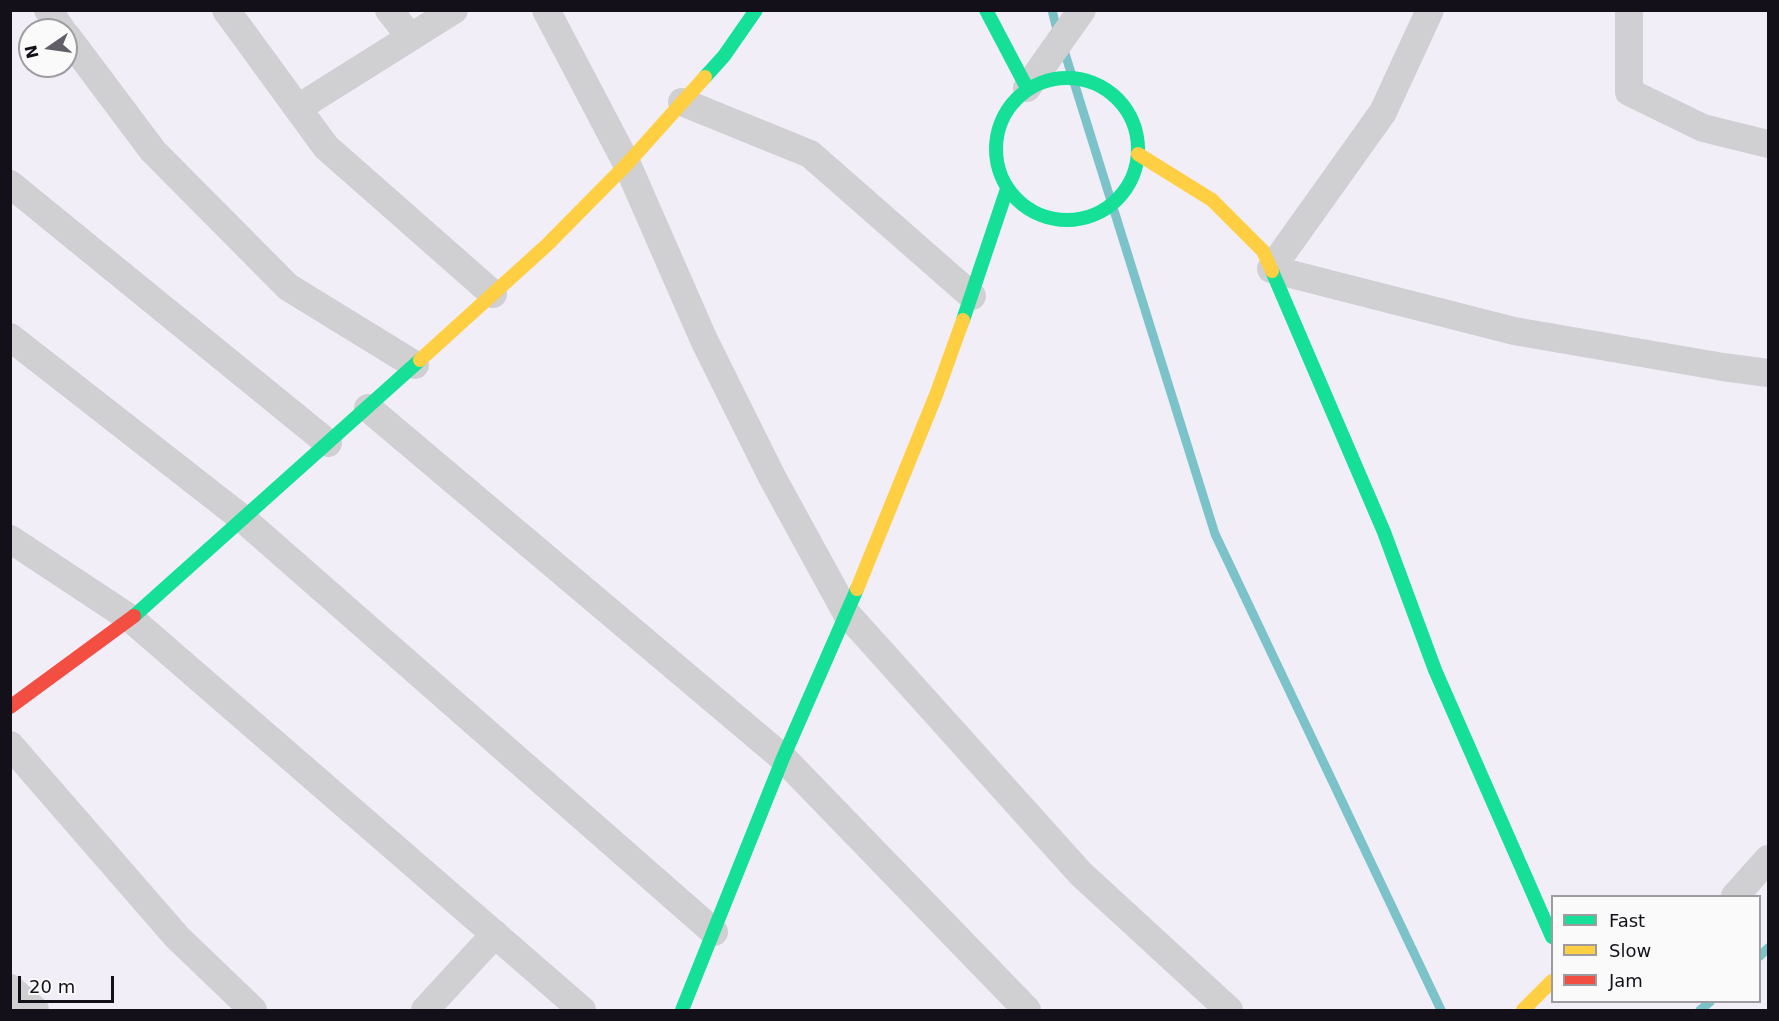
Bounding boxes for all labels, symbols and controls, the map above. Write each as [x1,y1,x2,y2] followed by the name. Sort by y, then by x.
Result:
[18,18,78,78] north arrow
[21,43,43,60] text: N
[1551,895,1761,1003] legend
[1609,910,1645,931] text: Fast
[1609,940,1651,961] text: Slow
[21,964,117,1002] scale bar
[1609,970,1643,991] text: Jam
[29,976,75,997] text: 20 m

